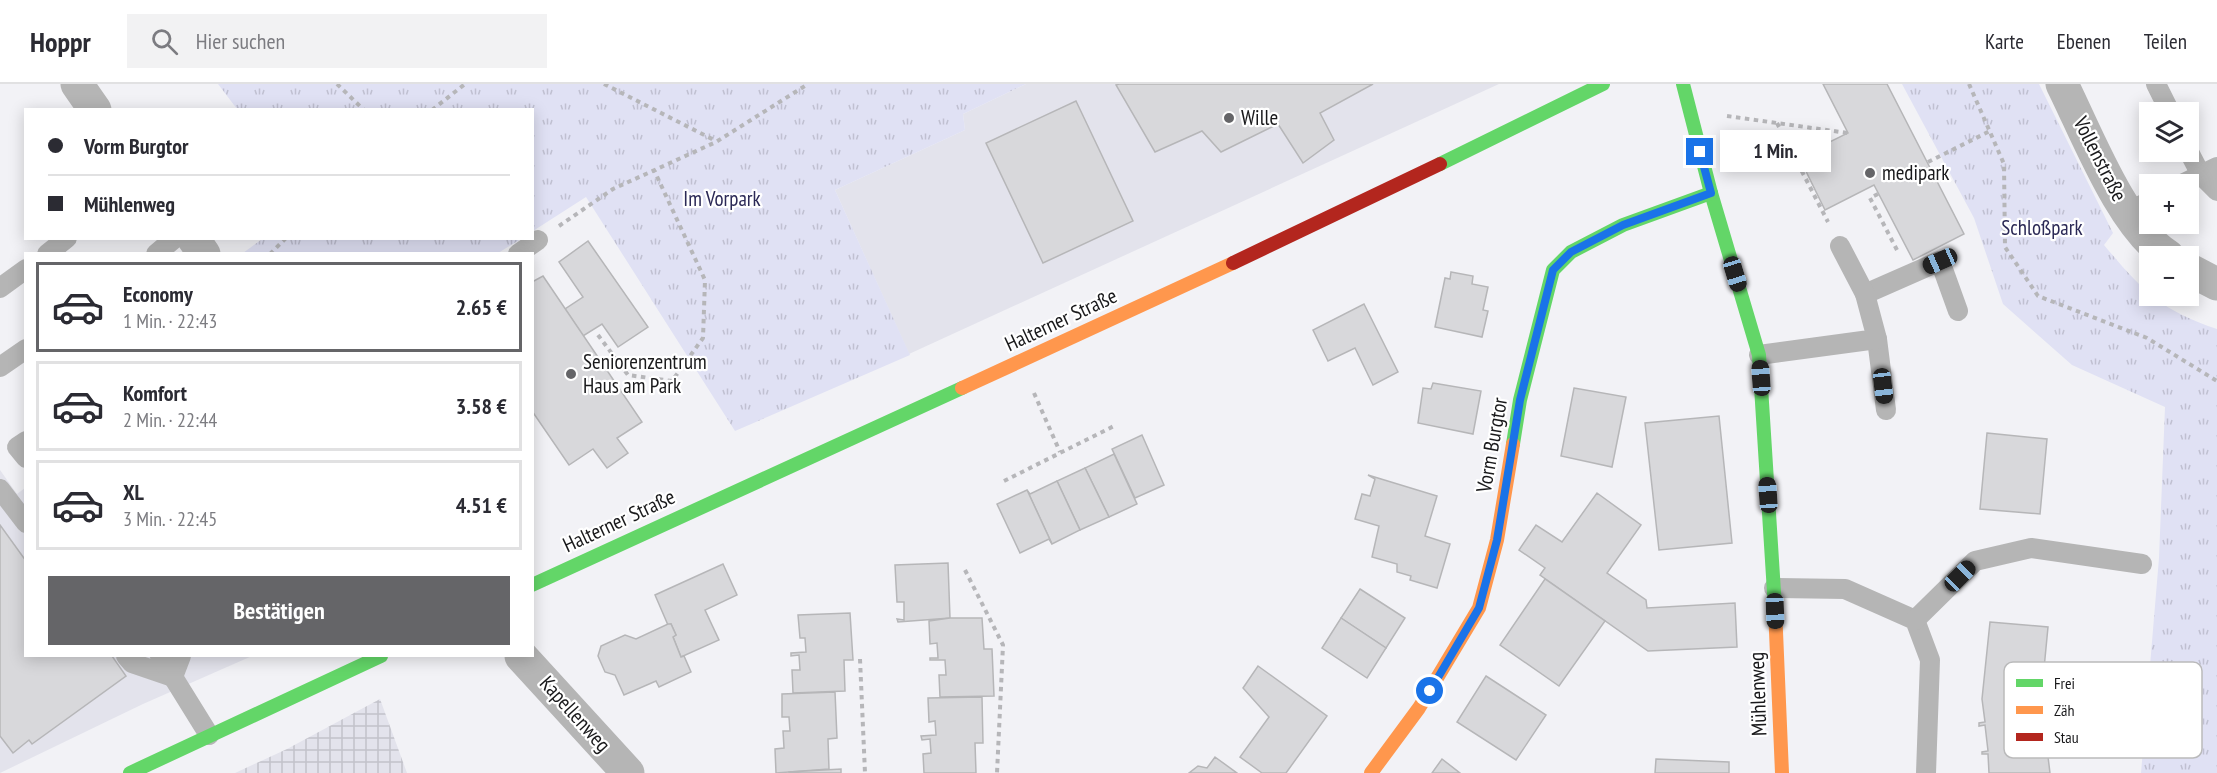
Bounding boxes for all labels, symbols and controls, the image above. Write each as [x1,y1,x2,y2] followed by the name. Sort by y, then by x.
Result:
[127,14,547,68] search box
[30,23,91,60] text: Hoppr
[148,25,181,58] icon: search
[196,27,285,55] text: Hier suchen
[1985,28,2024,55] text: Karte
[2057,28,2111,55] text: Ebenen
[2144,28,2187,55] text: Teilen
[2139,102,2199,306] map controls
[2139,102,2199,162] button: layers
[1241,104,1278,131] place label: Wille
[1222,111,1236,125] marker: Wille
[2067,111,2133,206] street label: Vollenstraße
[1721,131,1832,173] callout: 1 Min.
[84,132,188,160] text: Vorm Burgtor
[1686,138,1713,165] route end
[1753,138,1798,164] text: 1 Min.
[1882,159,1949,186] place label: medipark
[1863,166,1877,180] marker: medipark
[2139,174,2199,234] button: +
[683,185,761,212] park label: Im Vorpark
[84,190,175,218] text: Mühlenweg
[2001,214,2083,241] park label: Schloßpark
[1920,245,1960,277] car
[2139,246,2199,306] button: −
[1721,254,1749,294] car
[51,280,105,334] icon: car
[123,280,193,308] text: Economy
[1000,282,1121,357] street label: Halterner Straße
[456,293,507,321] text: 2.65 €
[123,308,217,334] text: 1 Min. · 22:43
[583,348,707,399] place label: Seniorenzentrum Haus am Park
[1751,359,1771,397] car
[564,367,578,381] marker: Seniorenzentrum Haus am Park
[1872,367,1894,405] car
[51,379,105,433] icon: car
[123,379,187,407] text: Komfort
[456,392,507,420] text: 3.58 €
[1470,395,1513,495] street label: Vorm Burgtor
[123,407,217,433] text: 2 Min. · 22:44
[1758,476,1778,514] car
[51,478,105,532] icon: car
[123,478,144,506] text: XL
[558,483,679,558] street label: Halterner Straße
[456,491,507,519] text: 4.51 €
[123,506,217,532] text: 3 Min. · 22:45
[1941,557,1979,595] car
[48,576,510,645] button: Bestätigen
[1765,593,1785,629] car
[1743,651,1772,737] street label: Mühlenweg
[2004,662,2202,758] legend
[534,670,617,757] street label: Kapellenweg
[2054,673,2075,693] text: Frei
[1416,677,1443,704] route start
[2054,700,2074,720] text: Zäh
[2054,727,2079,747] text: Stau

